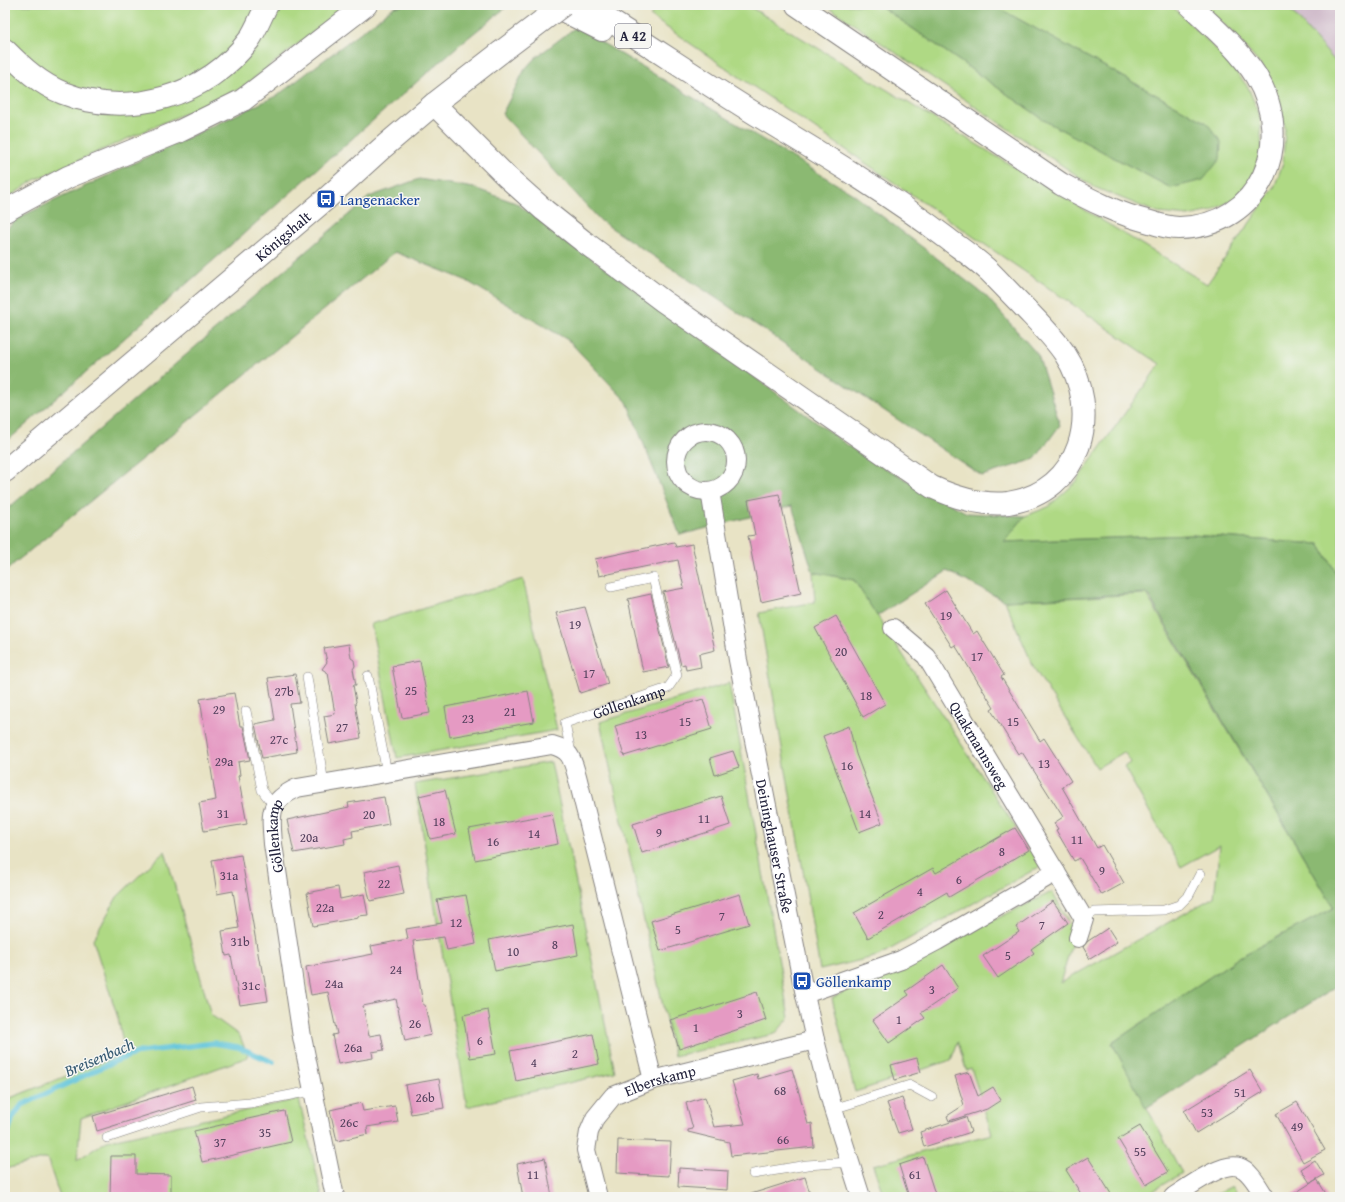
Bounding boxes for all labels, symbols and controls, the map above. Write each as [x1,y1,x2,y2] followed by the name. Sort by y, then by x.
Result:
[615,24,651,48] road number: A 42
[315,188,337,210] bus stop icon: Langenacker
[340,189,420,210] place label: Langenacker
[250,205,316,266] street label: Königshalt
[940,606,952,625] house number: 19
[569,615,581,634] house number: 19
[835,642,847,661] house number: 20
[971,647,983,666] house number: 17
[583,664,595,683] house number: 17
[590,679,668,723] street label: Göllenkamp
[405,681,417,700] house number: 25
[274,682,294,701] house number: 27b
[860,686,872,705] house number: 18
[945,697,1014,793] street label: Quakmannsweg
[213,700,225,719] house number: 29
[504,702,516,721] house number: 21
[462,709,474,728] house number: 23
[679,712,691,731] house number: 15
[1007,712,1019,731] house number: 15
[336,718,348,737] house number: 27
[635,725,647,744] house number: 13
[270,730,288,749] house number: 27c
[215,752,234,771] house number: 29a
[1038,754,1050,773] house number: 13
[841,756,853,775] house number: 16
[751,777,799,915] street label: Deininghauser Straße
[261,794,288,875] street label: Göllenkamp
[217,804,229,823] house number: 31
[859,804,871,823] house number: 14
[363,805,375,824] house number: 20
[698,809,710,828] house number: 11
[433,812,445,831] house number: 18
[656,823,662,842] house number: 9
[528,824,540,843] house number: 14
[300,828,319,847] house number: 20a
[1071,830,1083,849] house number: 11
[487,832,499,851] house number: 16
[999,842,1005,861] house number: 8
[1099,861,1105,880] house number: 9
[220,866,239,885] house number: 31a
[956,870,962,889] house number: 6
[378,874,390,893] house number: 22
[917,882,923,901] house number: 4
[316,898,335,917] house number: 22a
[878,905,884,924] house number: 2
[719,907,725,926] house number: 7
[450,913,462,932] house number: 12
[1039,916,1045,935] house number: 7
[675,920,681,939] house number: 5
[230,932,250,951] house number: 31b
[552,935,558,954] house number: 8
[507,942,519,961] house number: 10
[1005,946,1011,965] house number: 5
[390,960,402,979] house number: 24
[791,970,813,992] bus stop icon: Göllenkamp
[816,971,891,992] place label: Göllenkamp
[325,974,344,993] house number: 24a
[242,976,260,995] house number: 31c
[929,980,935,999] house number: 3
[737,1004,743,1023] house number: 3
[896,1010,902,1029] house number: 1
[409,1014,421,1033] house number: 26
[693,1018,699,1037] house number: 1
[477,1031,483,1050] house number: 6
[59,1032,138,1083] water label: Breisenbach
[344,1038,363,1057] house number: 26a
[572,1044,578,1063] house number: 2
[531,1053,537,1072] house number: 4
[621,1059,698,1101] street label: Elberskamp
[774,1081,786,1100] house number: 68
[1234,1083,1246,1102] house number: 51
[415,1088,435,1107] house number: 26b
[1201,1103,1213,1122] house number: 53
[340,1113,358,1132] house number: 26c
[1291,1117,1303,1136] house number: 49
[259,1123,271,1142] house number: 35
[777,1130,789,1149] house number: 66
[214,1133,226,1152] house number: 37
[1134,1142,1146,1161] house number: 55
[527,1165,539,1184] house number: 11
[909,1165,921,1184] house number: 61

